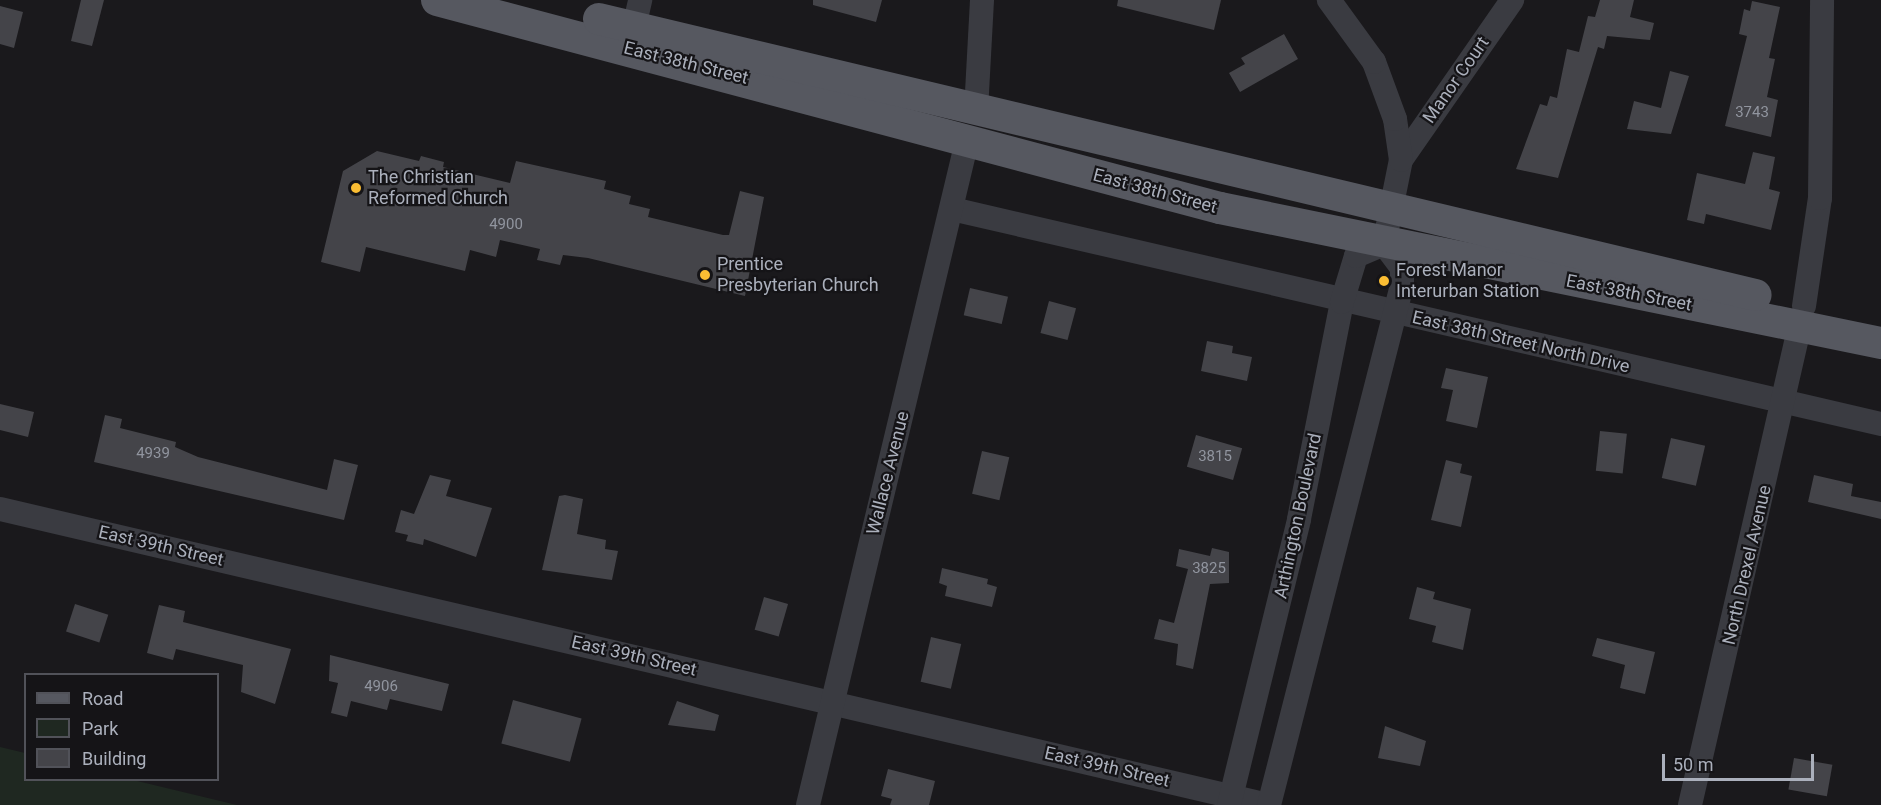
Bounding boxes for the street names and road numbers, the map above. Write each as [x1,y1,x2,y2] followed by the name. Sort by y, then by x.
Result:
[1418,33,1494,127] street label: Manor Court
[621,37,751,89] street label: East 38th Street
[1091,164,1219,218] street label: East 38th Street
[1564,270,1694,316] street label: East 38th Street
[1410,306,1632,378] street label: East 38th Street North Drive
[862,409,914,537] street label: Wallace Avenue
[1270,431,1326,601] street label: Arthington Boulevard
[1718,483,1776,647] street label: North Drexel Avenue
[96,521,226,571] street label: East 39th Street
[569,631,699,681] street label: East 39th Street
[1042,742,1172,792] street label: East 39th Street

